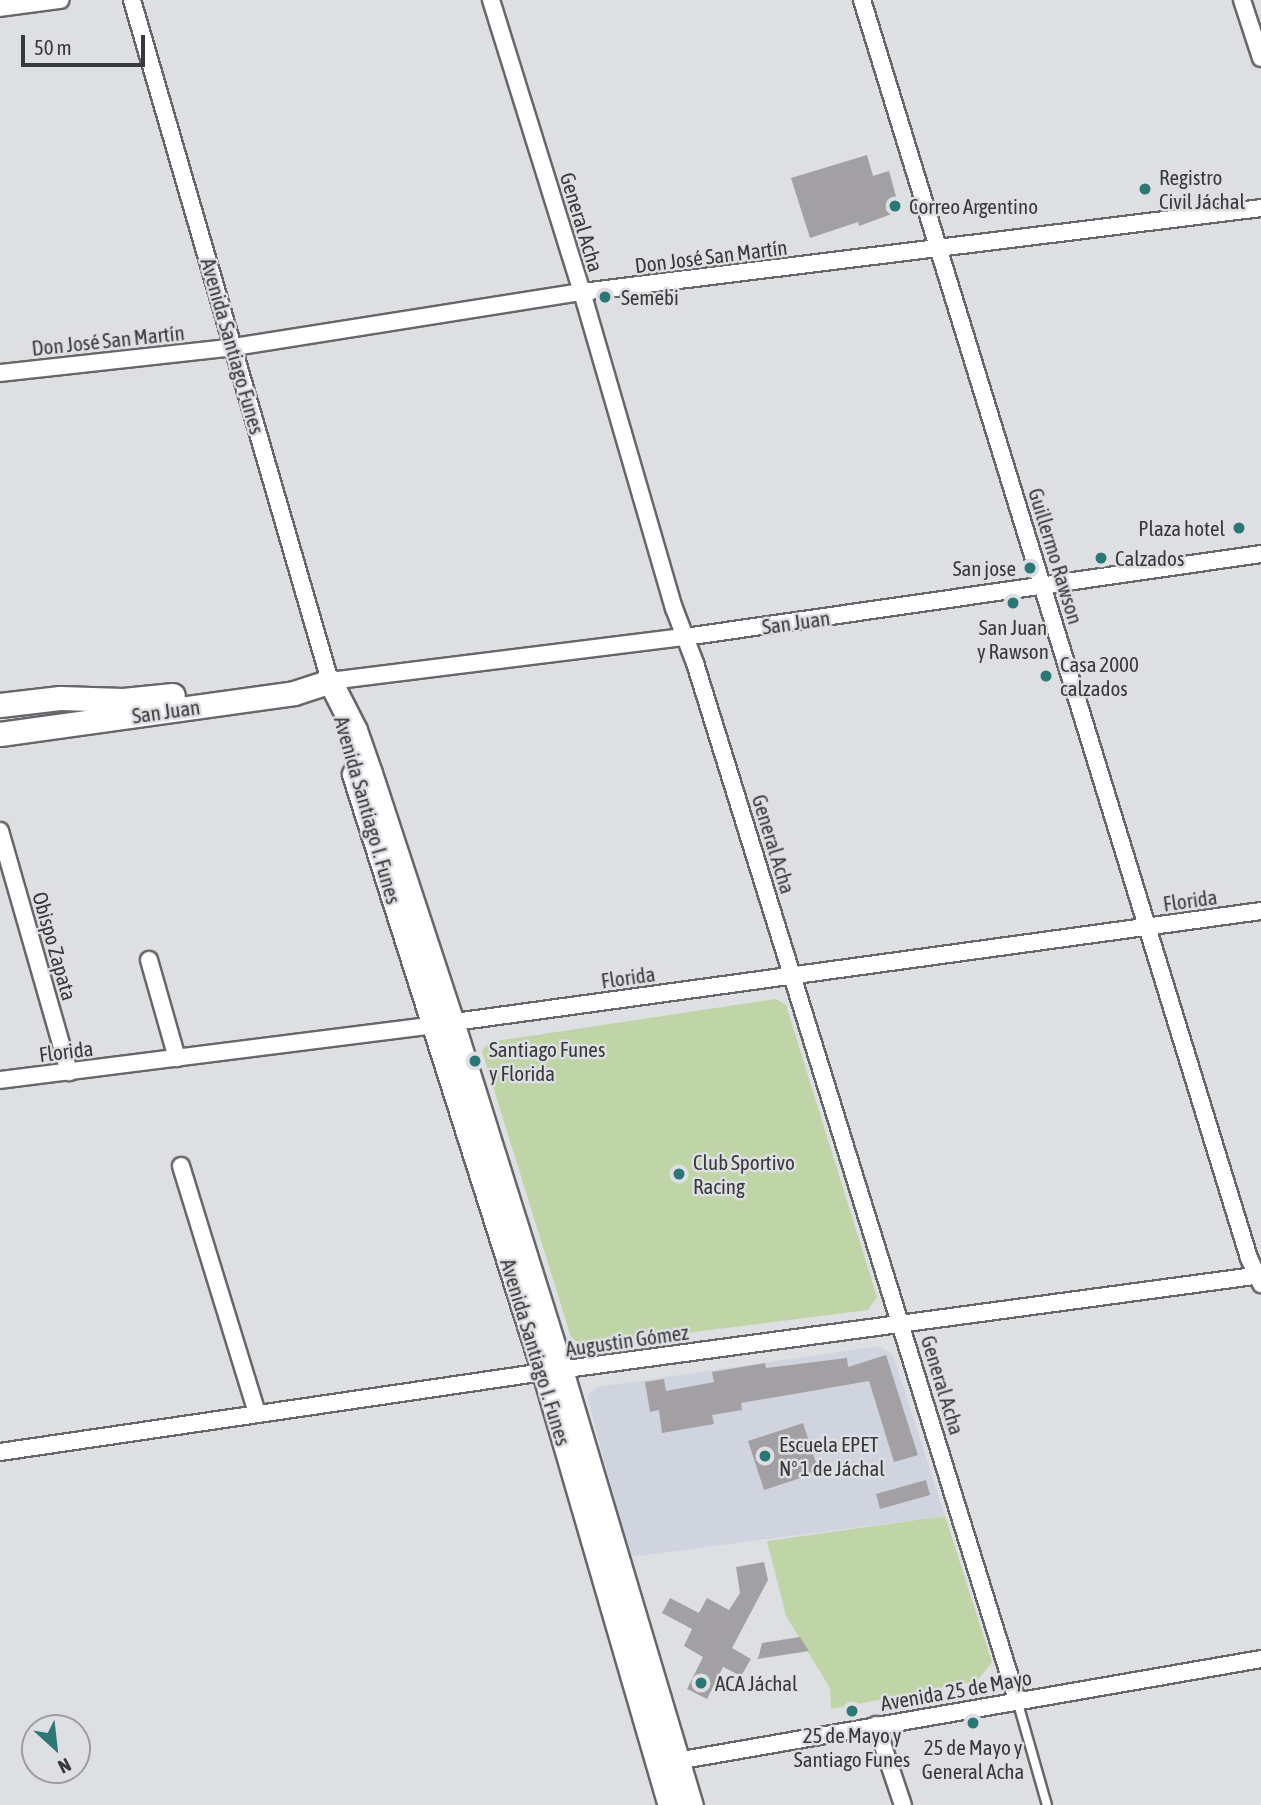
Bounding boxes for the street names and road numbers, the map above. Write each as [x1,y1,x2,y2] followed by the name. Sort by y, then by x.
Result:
[555,169,609,275] street label: General Acha
[633,234,789,278] street label: Don José San Martín
[196,255,270,437] street label: Avenida Santiago Funes
[30,319,186,361] street label: Don José San Martín
[1023,485,1089,627] street label: Guillermo Rawson
[760,605,832,639] street label: San Juan
[130,694,202,728] street label: San Juan
[329,713,407,907] street label: Avenida Santiago I. Funes
[747,791,801,897] street label: General Acha
[1161,884,1219,916] street label: Florida
[27,889,83,1003] street label: Obispo Zapata
[599,961,657,993] street label: Florida
[37,1035,95,1067] street label: Florida
[496,1255,576,1449] street label: Avenida Santiago I. Funes
[564,1319,690,1361] street label: Augustin Gómez
[916,1332,970,1438] street label: General Acha
[878,1664,1034,1716] street label: Avenida 25 de Mayo

